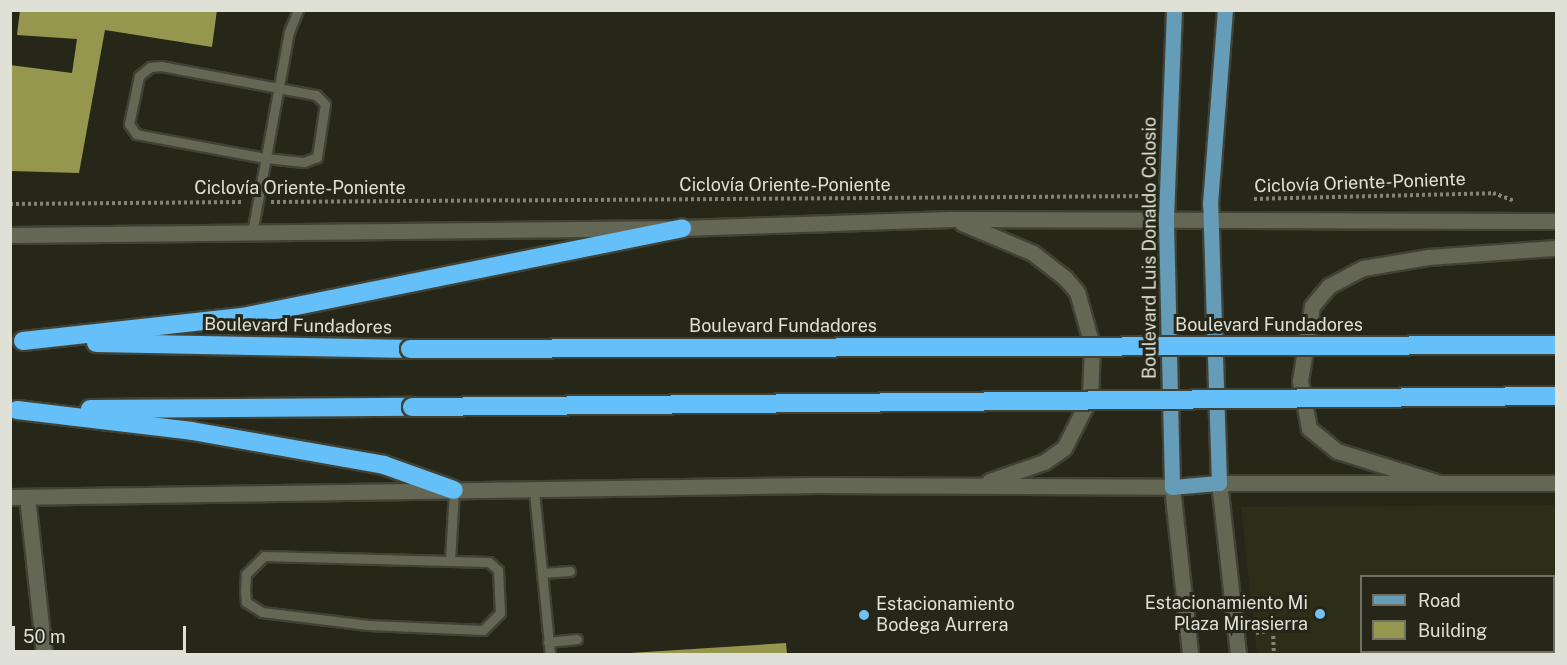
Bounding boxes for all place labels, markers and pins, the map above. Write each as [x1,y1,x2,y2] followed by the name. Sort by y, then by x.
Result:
[1145,593,1308,636] place label: Estacionamiento Mi Plaza Mirasierra
[876,594,1015,636] place label: Estacionamiento Bodega Aurrera
[1313,607,1327,621] marker: Estacionamiento Mi Plaza Mirasierra
[857,608,871,622] marker: Estacionamiento Bodega Aurrera

